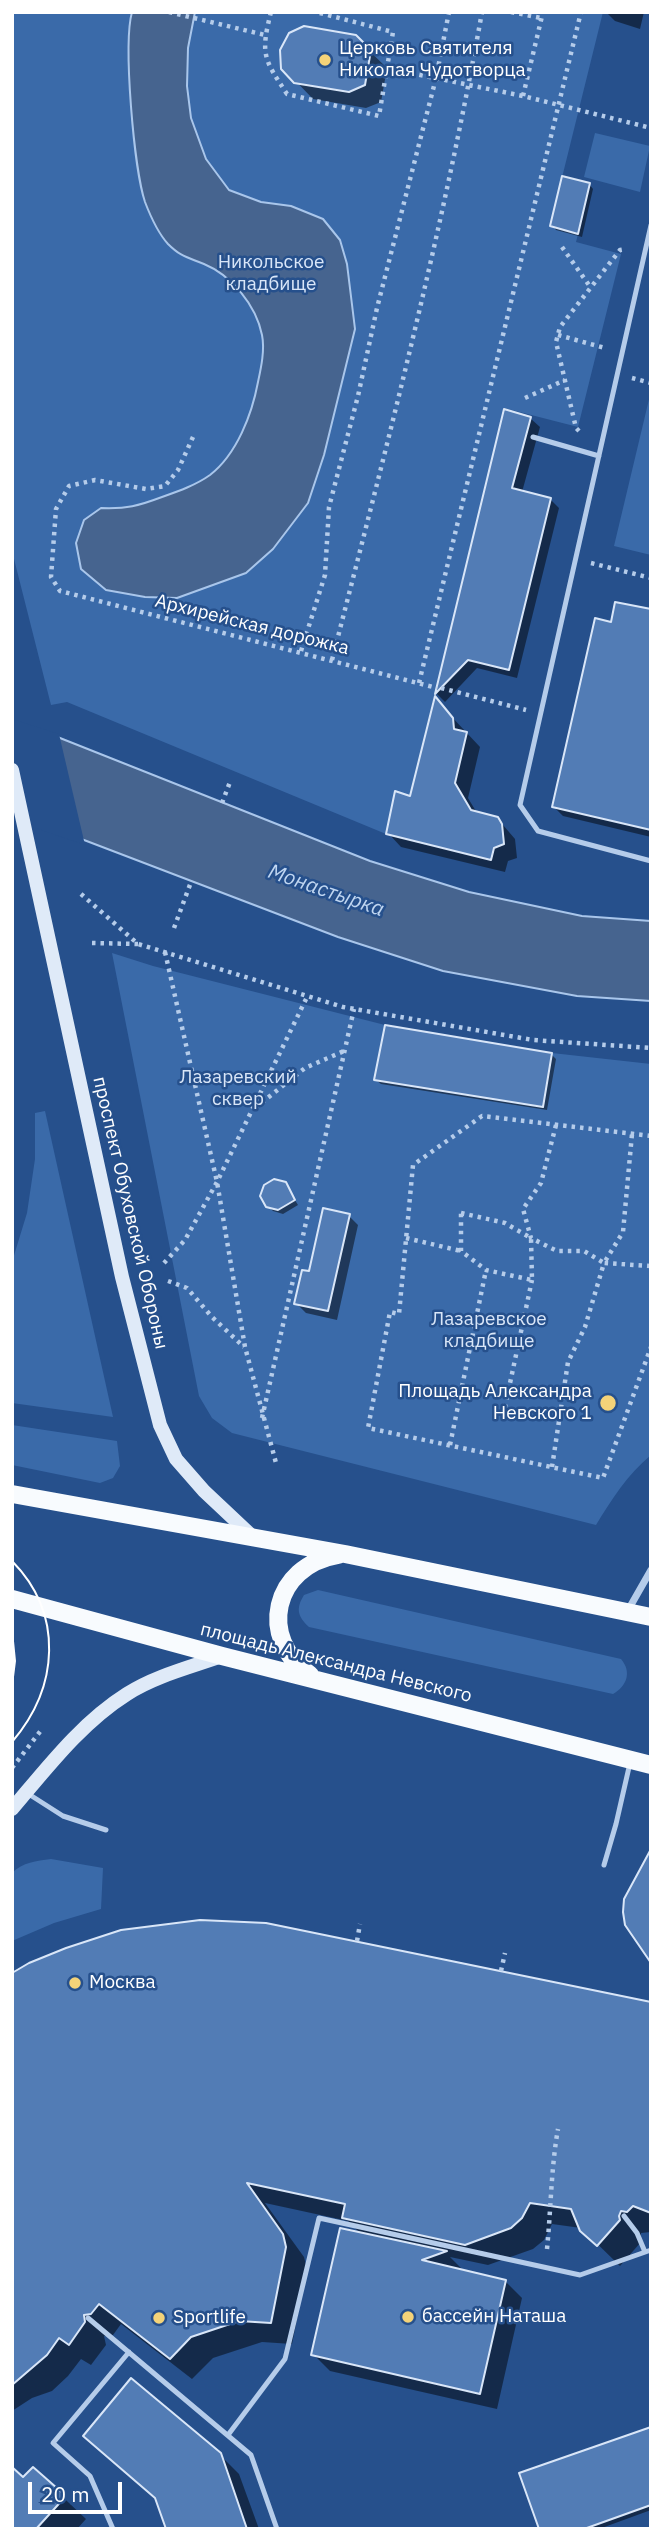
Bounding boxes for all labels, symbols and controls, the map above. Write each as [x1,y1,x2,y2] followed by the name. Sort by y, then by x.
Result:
[339,38,526,82] place label: Церковь Святителя Николая Чудотворца
[317,52,333,68] marker: Церковь Святителя Николая Чудотворца
[218,252,324,296] park label: Никольское кладбище
[153,590,351,660] street label: Архирейская дорожка
[265,859,387,923] water label: Монастырка
[179,1067,297,1111] park label: Лазаревский сквер
[88,1075,172,1351] street label: проспект Обуховской Обороны
[431,1309,547,1353] park label: Лазаревское кладбище
[398,1381,592,1425] place label: Площадь Александра Невского 1
[598,1393,618,1413] marker: Площадь Александра Невского 1
[198,1618,474,1708] street label: площадь Александра Невского
[89,1972,156,1994] place label: Москва
[67,1975,83,1991] marker: Москва
[422,2306,566,2328] place label: бассейн Наташа
[173,2307,246,2329] place label: Sportlife
[400,2309,416,2325] marker: бассейн Наташа
[151,2310,167,2326] marker: Sportlife
[32,2468,126,2512] scale bar
[41,2480,90,2508] text: 20 m

